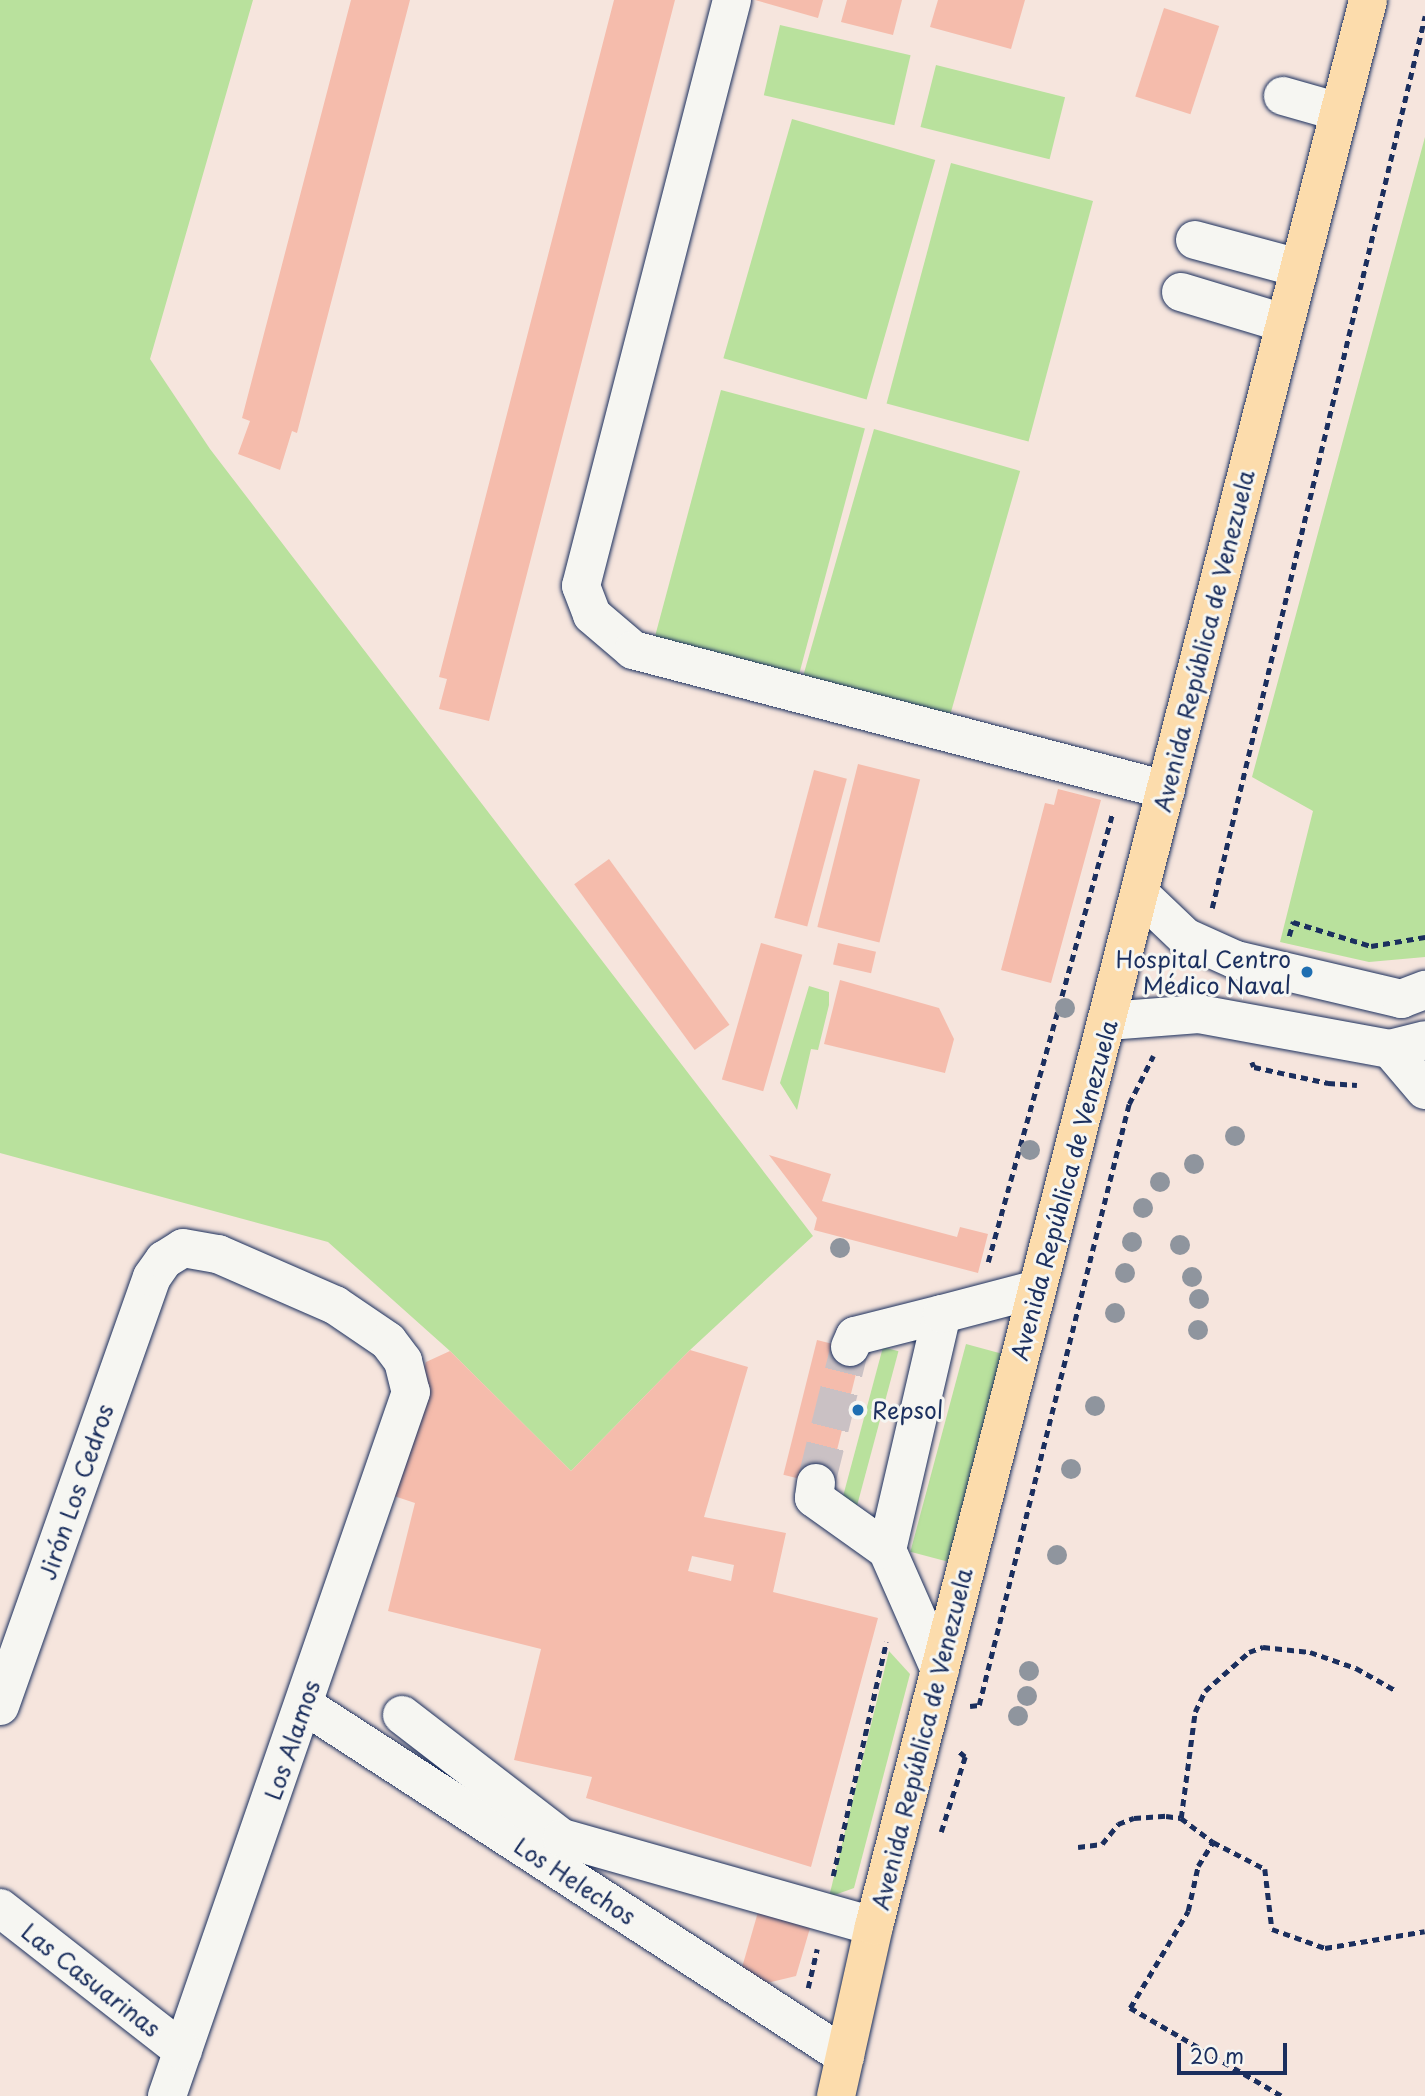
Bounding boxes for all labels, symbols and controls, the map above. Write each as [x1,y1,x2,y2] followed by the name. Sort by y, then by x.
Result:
[1148,466,1260,816] street label: Avenida República de Venezuela
[1115,945,1291,999] place label: Hospital Centro Médico Naval
[1297,962,1317,982] marker: Hospital Centro Médico Naval
[1005,1016,1123,1364] street label: Avenida República de Venezuela
[872,1396,943,1424] place label: Repsol
[33,1401,119,1583] street label: Jirón Los Cedros
[850,1402,866,1418] marker: Repsol
[866,1564,978,1914] street label: Avenida República de Venezuela
[258,1676,326,1804] street label: Los Alamos
[508,1831,642,1931] street label: Los Helechos
[16,1917,166,2043] street label: Las Casuarinas
[1180,2030,1290,2074] scale bar
[1190,2039,1244,2071] text: 20 m

